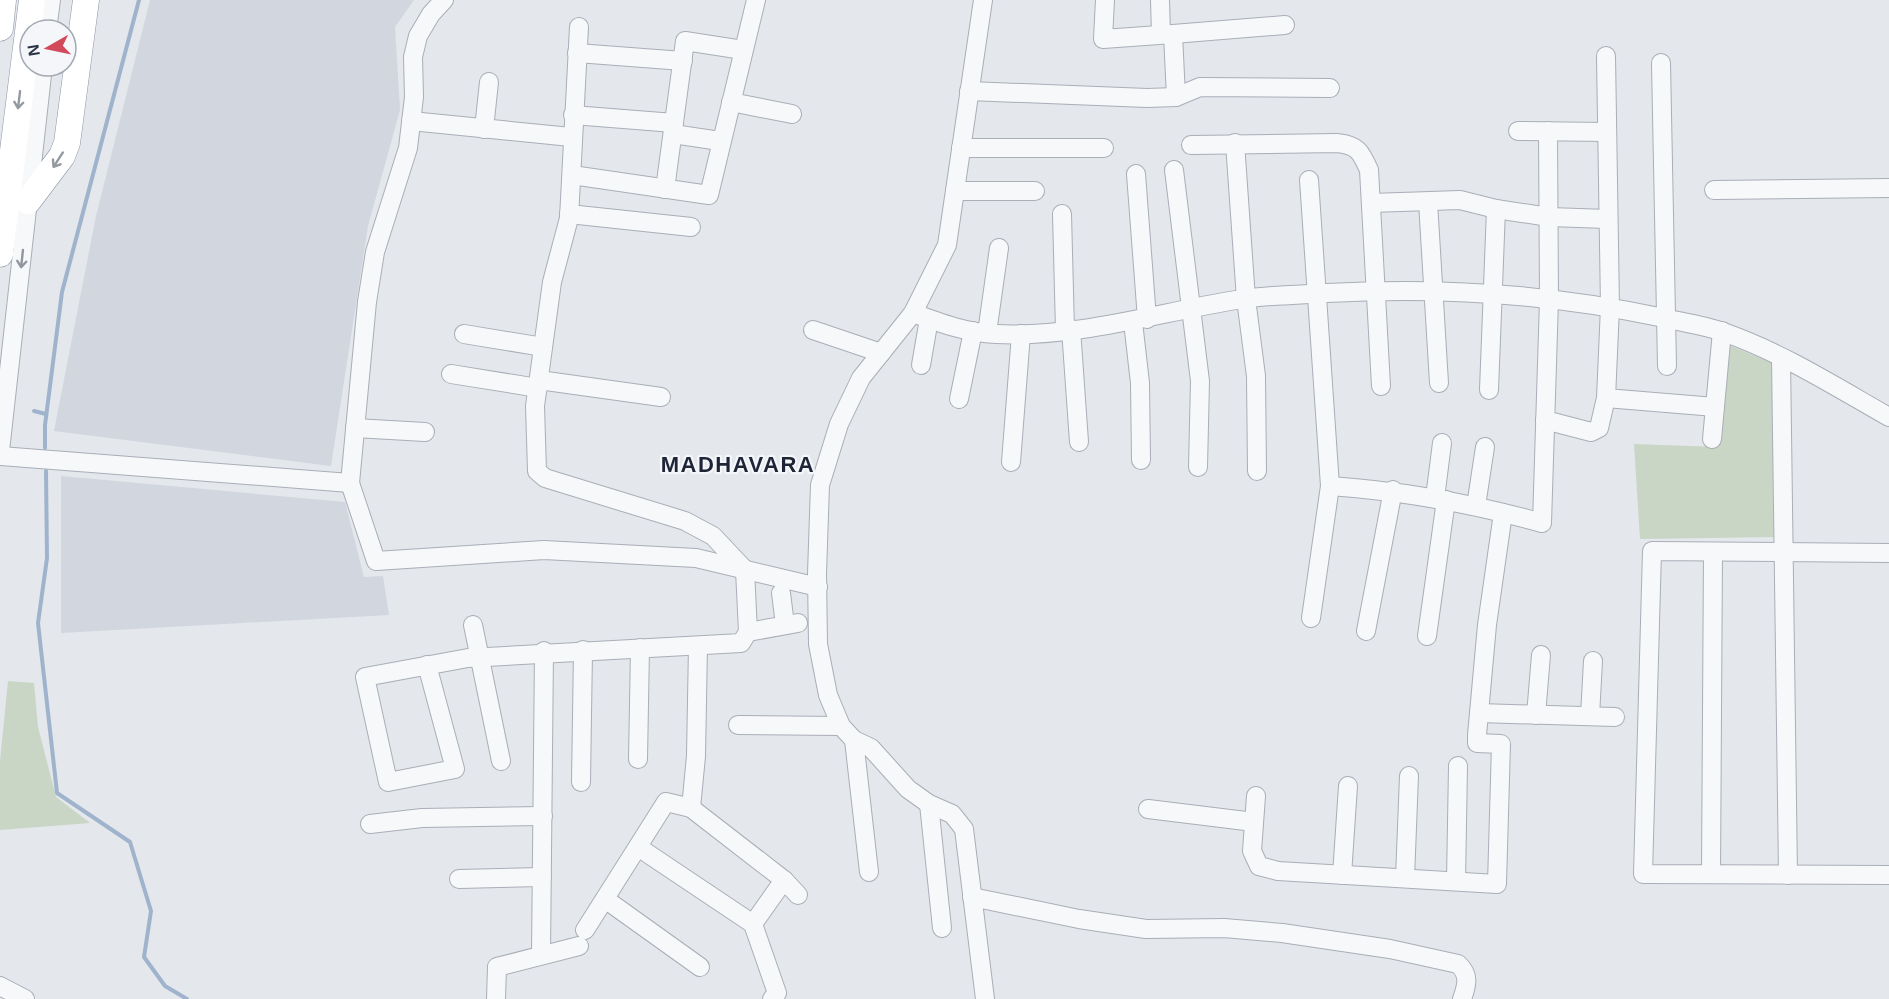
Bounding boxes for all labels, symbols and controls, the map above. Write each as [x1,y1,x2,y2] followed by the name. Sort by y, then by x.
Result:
[18,18,78,78] north arrow
[24,43,43,57] text: N
[13,89,24,109] one-way arrow
[52,151,64,167] one-way arrow
[16,249,27,269] one-way arrow
[661,452,815,477] district label: MADHAVARA

